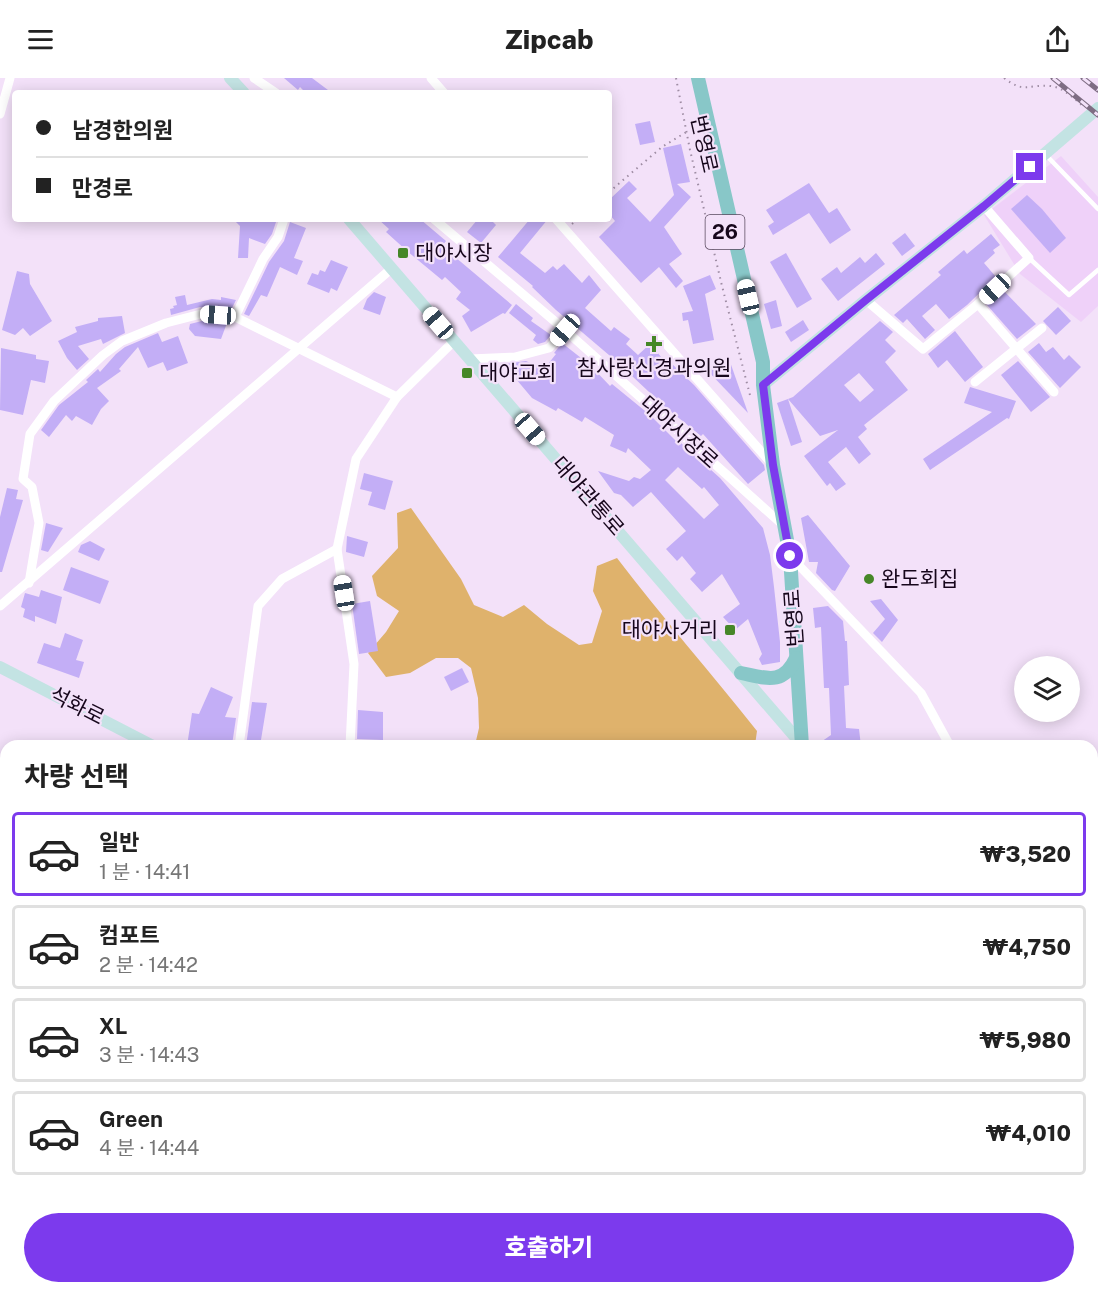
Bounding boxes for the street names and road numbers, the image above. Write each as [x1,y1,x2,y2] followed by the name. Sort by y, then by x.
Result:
[686,113,723,175] street label: 번영로
[706,215,744,249] road number: 26
[635,390,724,473] street label: 대야시장로
[547,451,630,540] street label: 대야관통로
[779,588,808,648] street label: 번영로
[46,681,109,730] street label: 석화로

